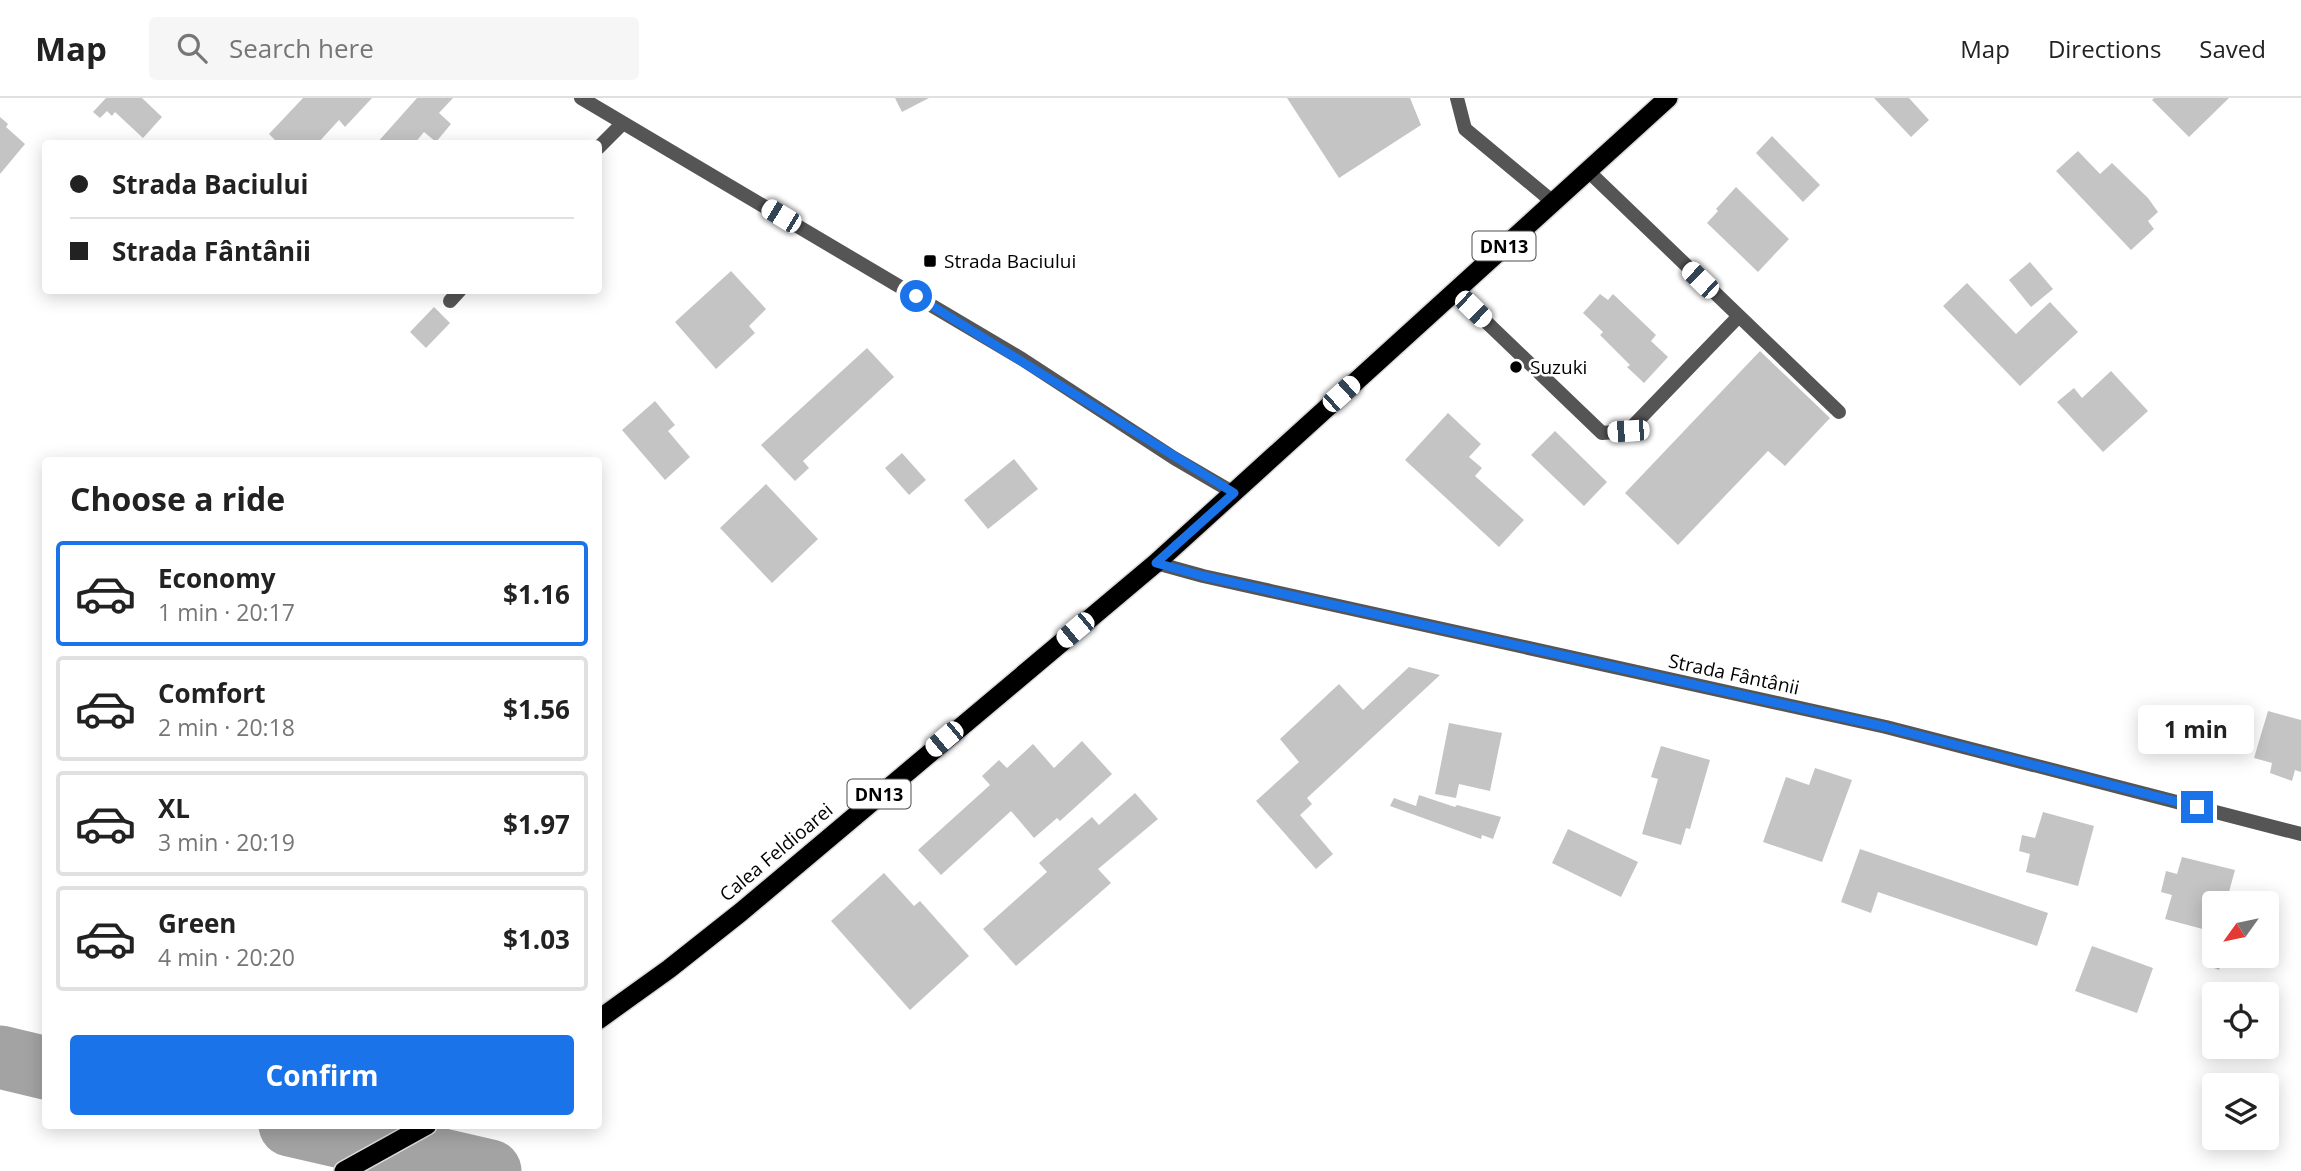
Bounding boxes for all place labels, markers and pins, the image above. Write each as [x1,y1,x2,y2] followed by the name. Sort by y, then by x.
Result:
[944,248,1076,274] place label: Strada Baciului
[922,253,938,269] marker: Strada Baciului
[1530,354,1587,380] place label: Suzuki
[1508,359,1524,375] marker: Suzuki

